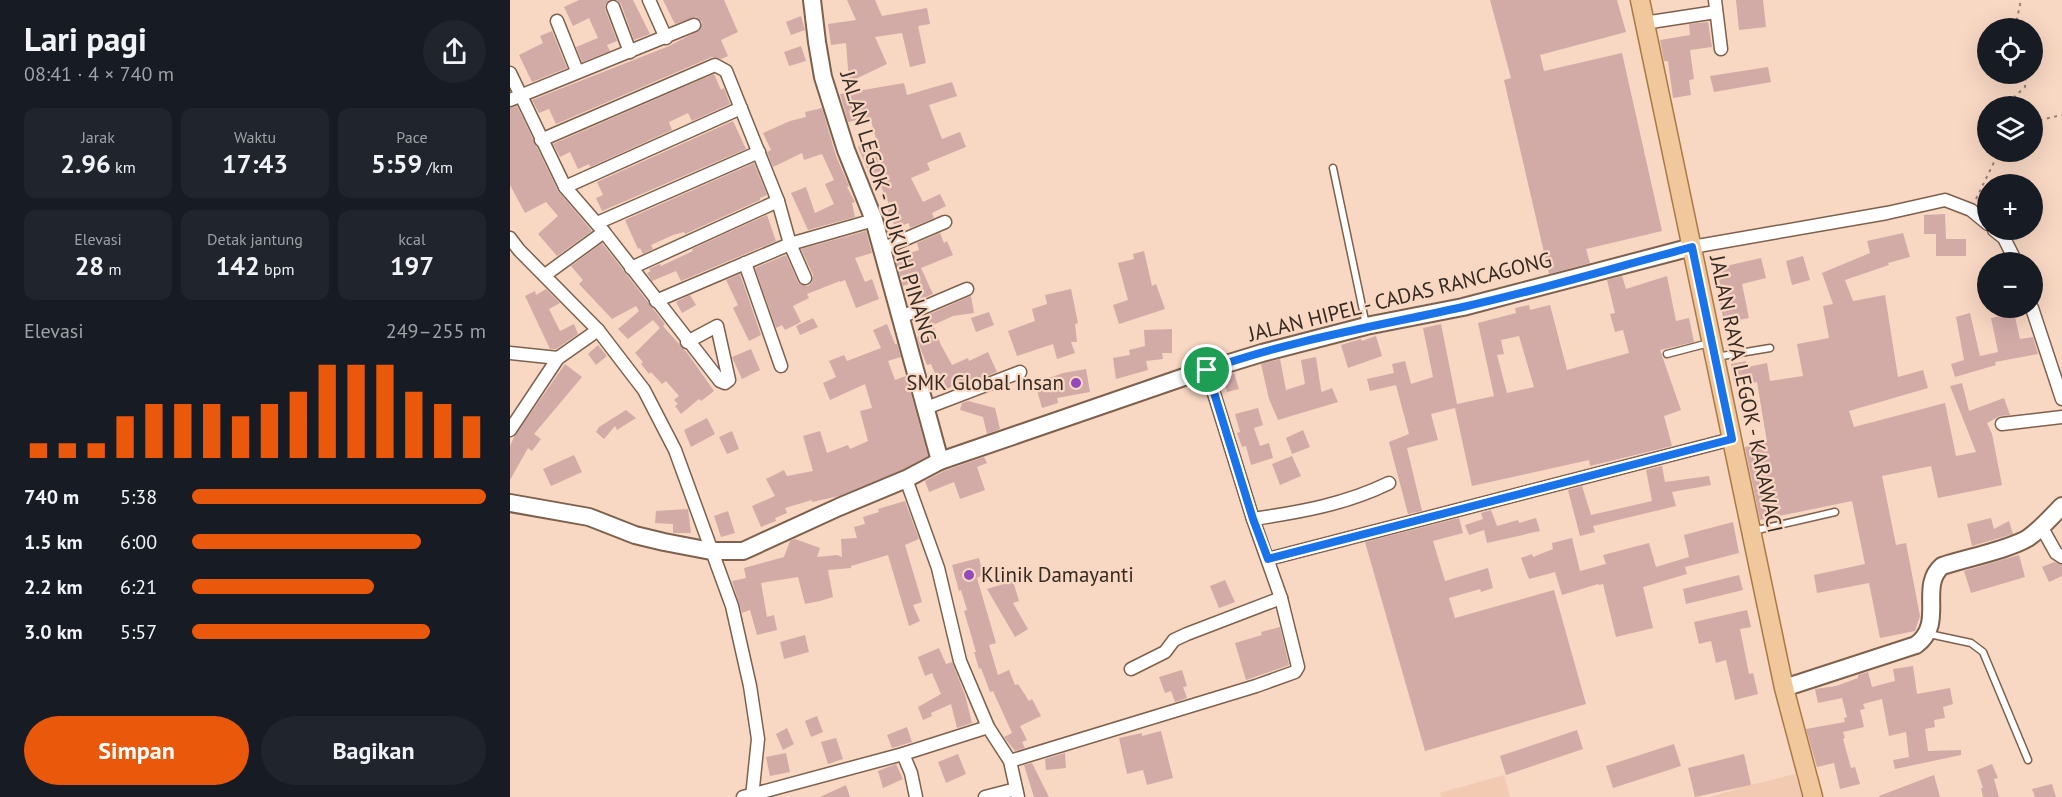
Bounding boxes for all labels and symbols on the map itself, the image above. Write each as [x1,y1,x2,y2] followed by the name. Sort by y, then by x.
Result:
[834,67,943,346] street label: JALAN LEGOK - DUKUH PINANG
[1244,246,1554,348] street label: JALAN HIPEL - CADAS RANCAGONG
[1704,252,1789,535] street label: JALAN RAYA LEGOK - KARAWACI
[1181,344,1232,395] pin
[906,369,1064,396] place label: SMK Global Insan
[1069,376,1083,390] marker: SMK Global Insan
[981,561,1134,588] place label: Klinik Damayanti
[962,568,976,582] marker: Klinik Damayanti

